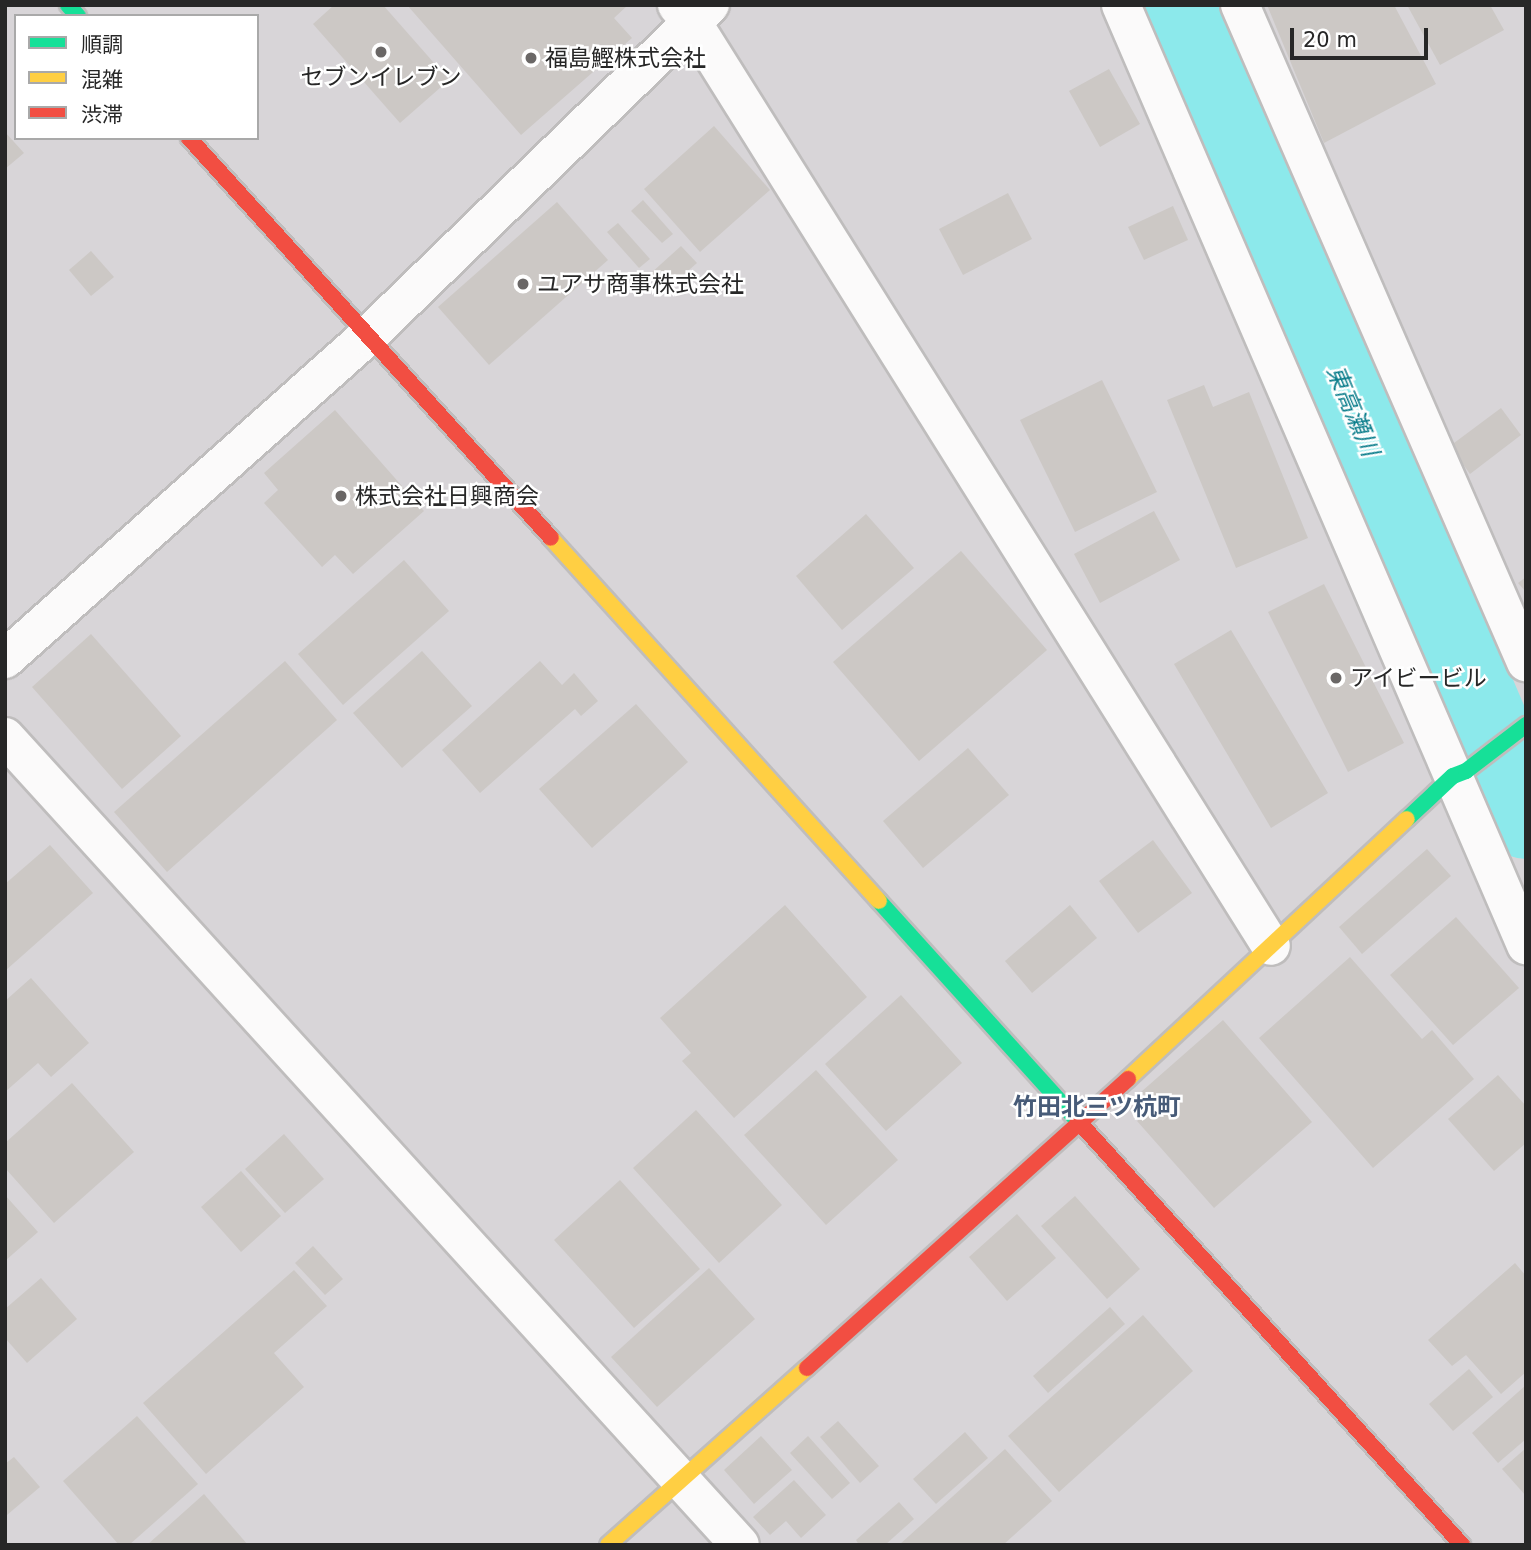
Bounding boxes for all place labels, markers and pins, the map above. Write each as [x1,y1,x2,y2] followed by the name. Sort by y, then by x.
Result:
[373,44,389,60] marker: セブンイレブン
[545,44,706,72] place label: 福島鰹株式会社
[523,50,539,66] marker: 福島鰹株式会社
[301,63,461,91] place label: セブンイレブン
[537,270,744,298] place label: ユアサ商事株式会社
[515,276,531,292] marker: ユアサ商事株式会社
[355,482,539,510] place label: 株式会社日興商会
[333,488,349,504] marker: 株式会社日興商会
[1350,664,1488,692] place label: アイビービル
[1328,670,1344,686] marker: アイビービル

